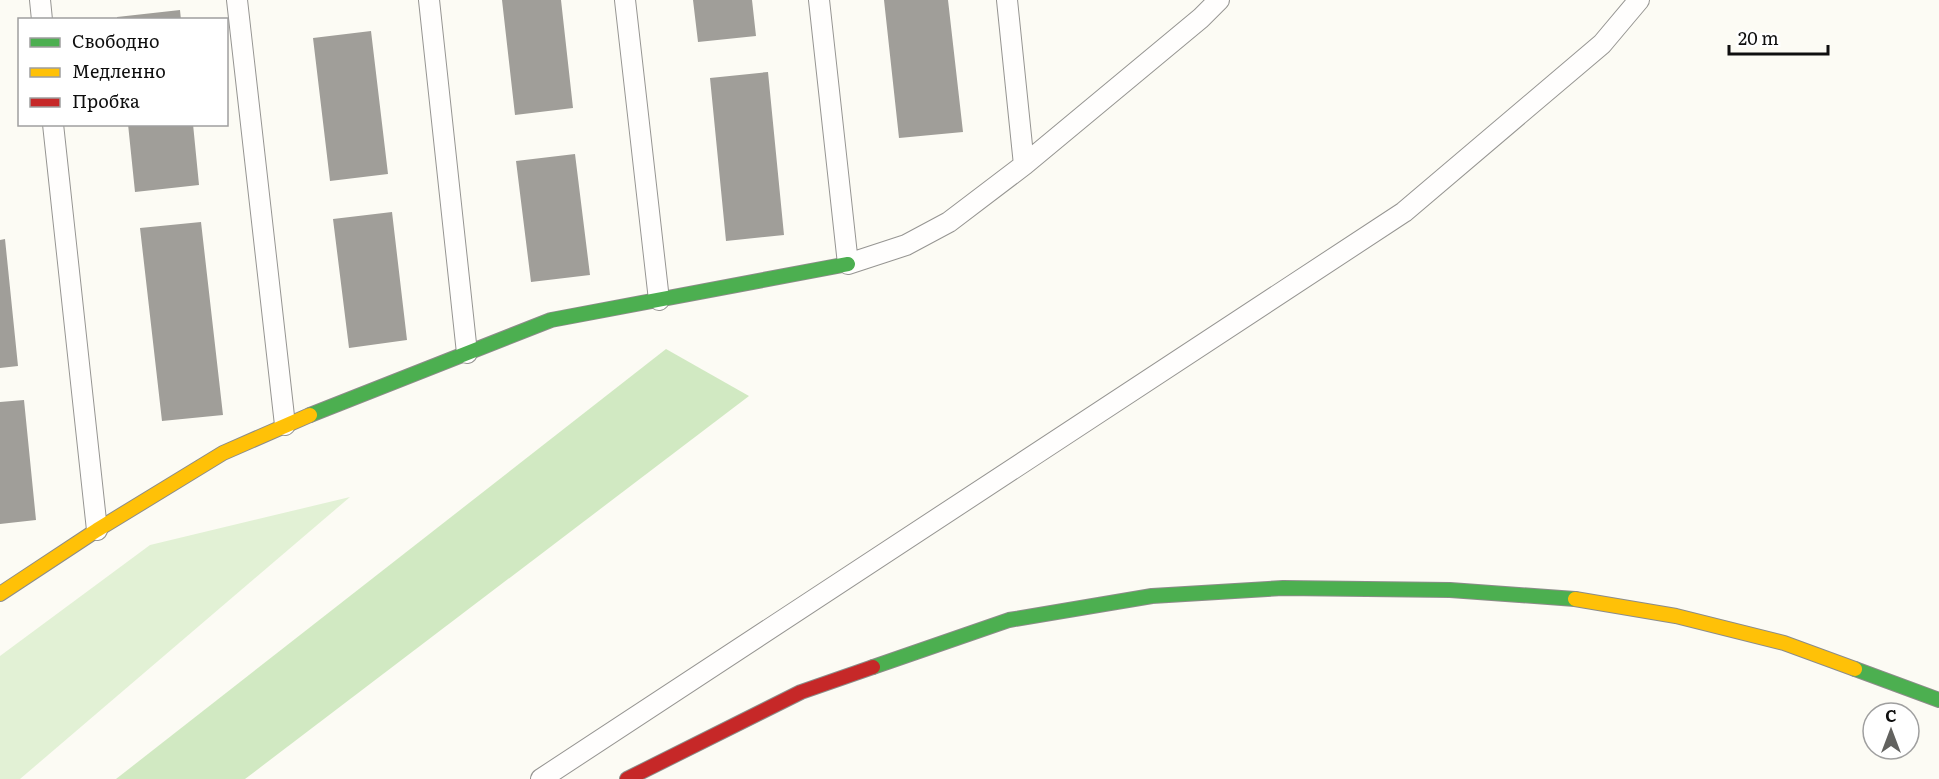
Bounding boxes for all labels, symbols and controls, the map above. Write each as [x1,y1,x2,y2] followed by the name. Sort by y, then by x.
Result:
[18,18,228,126] legend
[1729,18,1828,56] scale bar
[1738,24,1779,51] text: 20 m
[72,27,160,54] text: Свободно
[72,57,166,84] text: Медленно
[72,87,140,114] text: Пробка
[1861,701,1921,761] north arrow
[1885,703,1897,727] text: С

